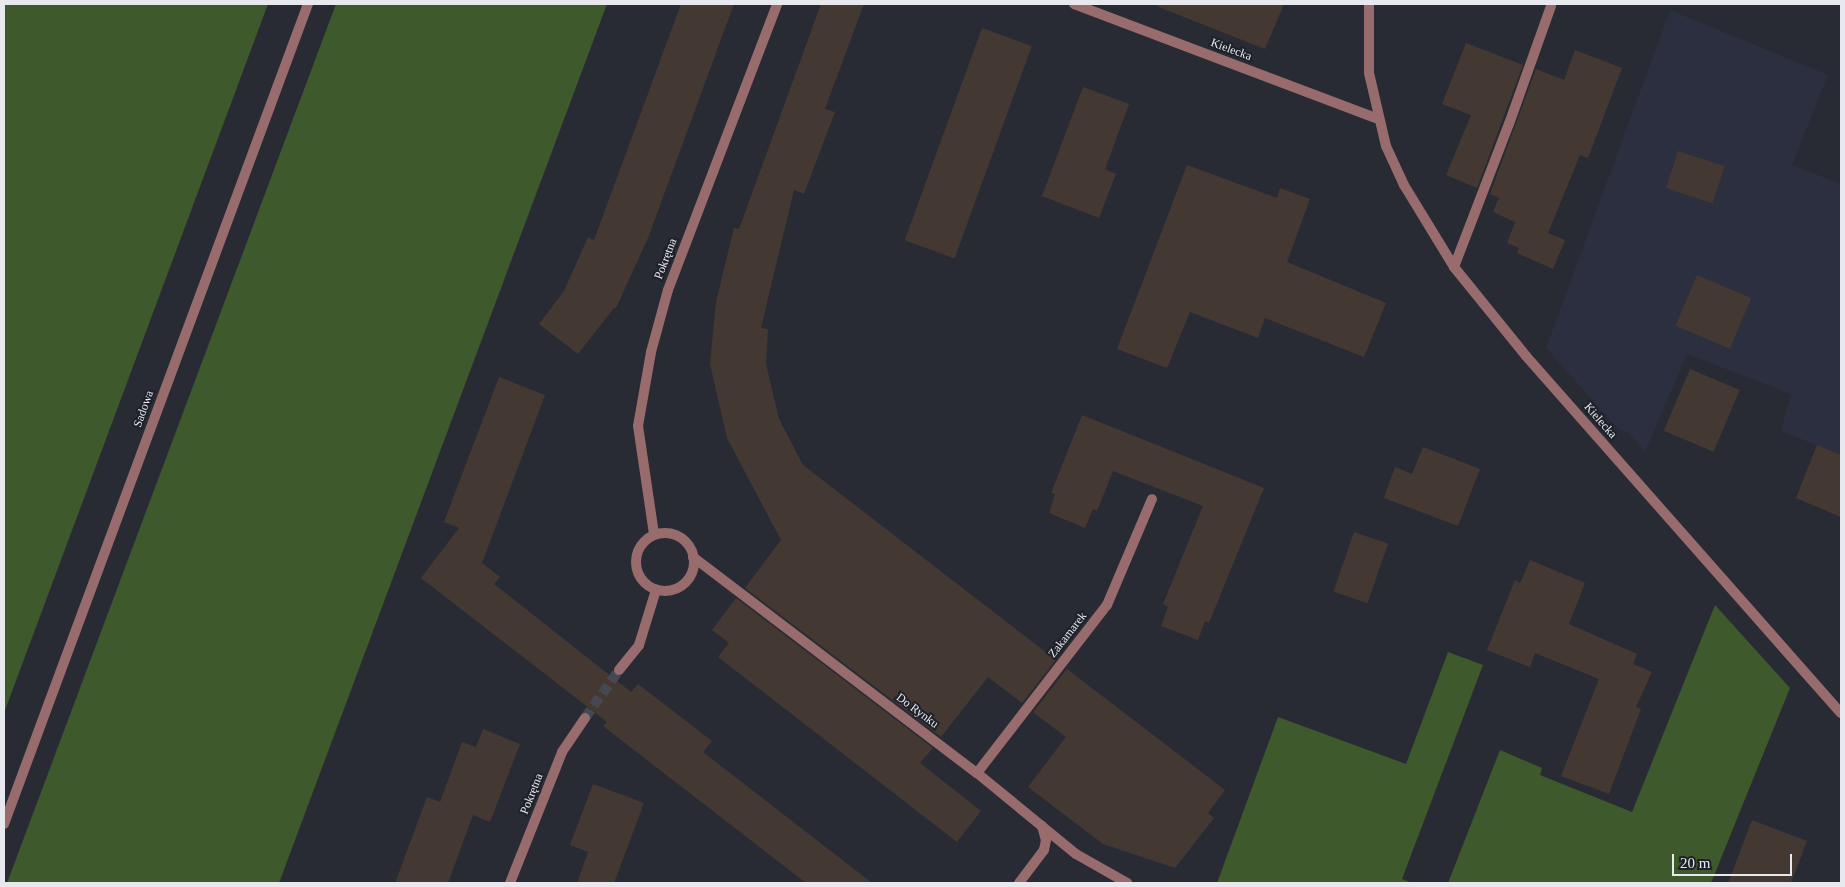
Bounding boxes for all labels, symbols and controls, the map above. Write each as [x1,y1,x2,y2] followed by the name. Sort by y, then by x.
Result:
[1209,36,1253,64] street label: Kielecka
[652,237,680,281] street label: Pokrętna
[131,389,157,429] street label: Sadowa
[1581,400,1619,442] street label: Kielecka
[1046,609,1090,661] street label: Zakamarek
[893,690,941,732] street label: Do Rynku
[517,772,547,816] street label: Pokrętna
[1675,844,1795,876] scale bar
[1680,855,1710,871] text: 20 m

